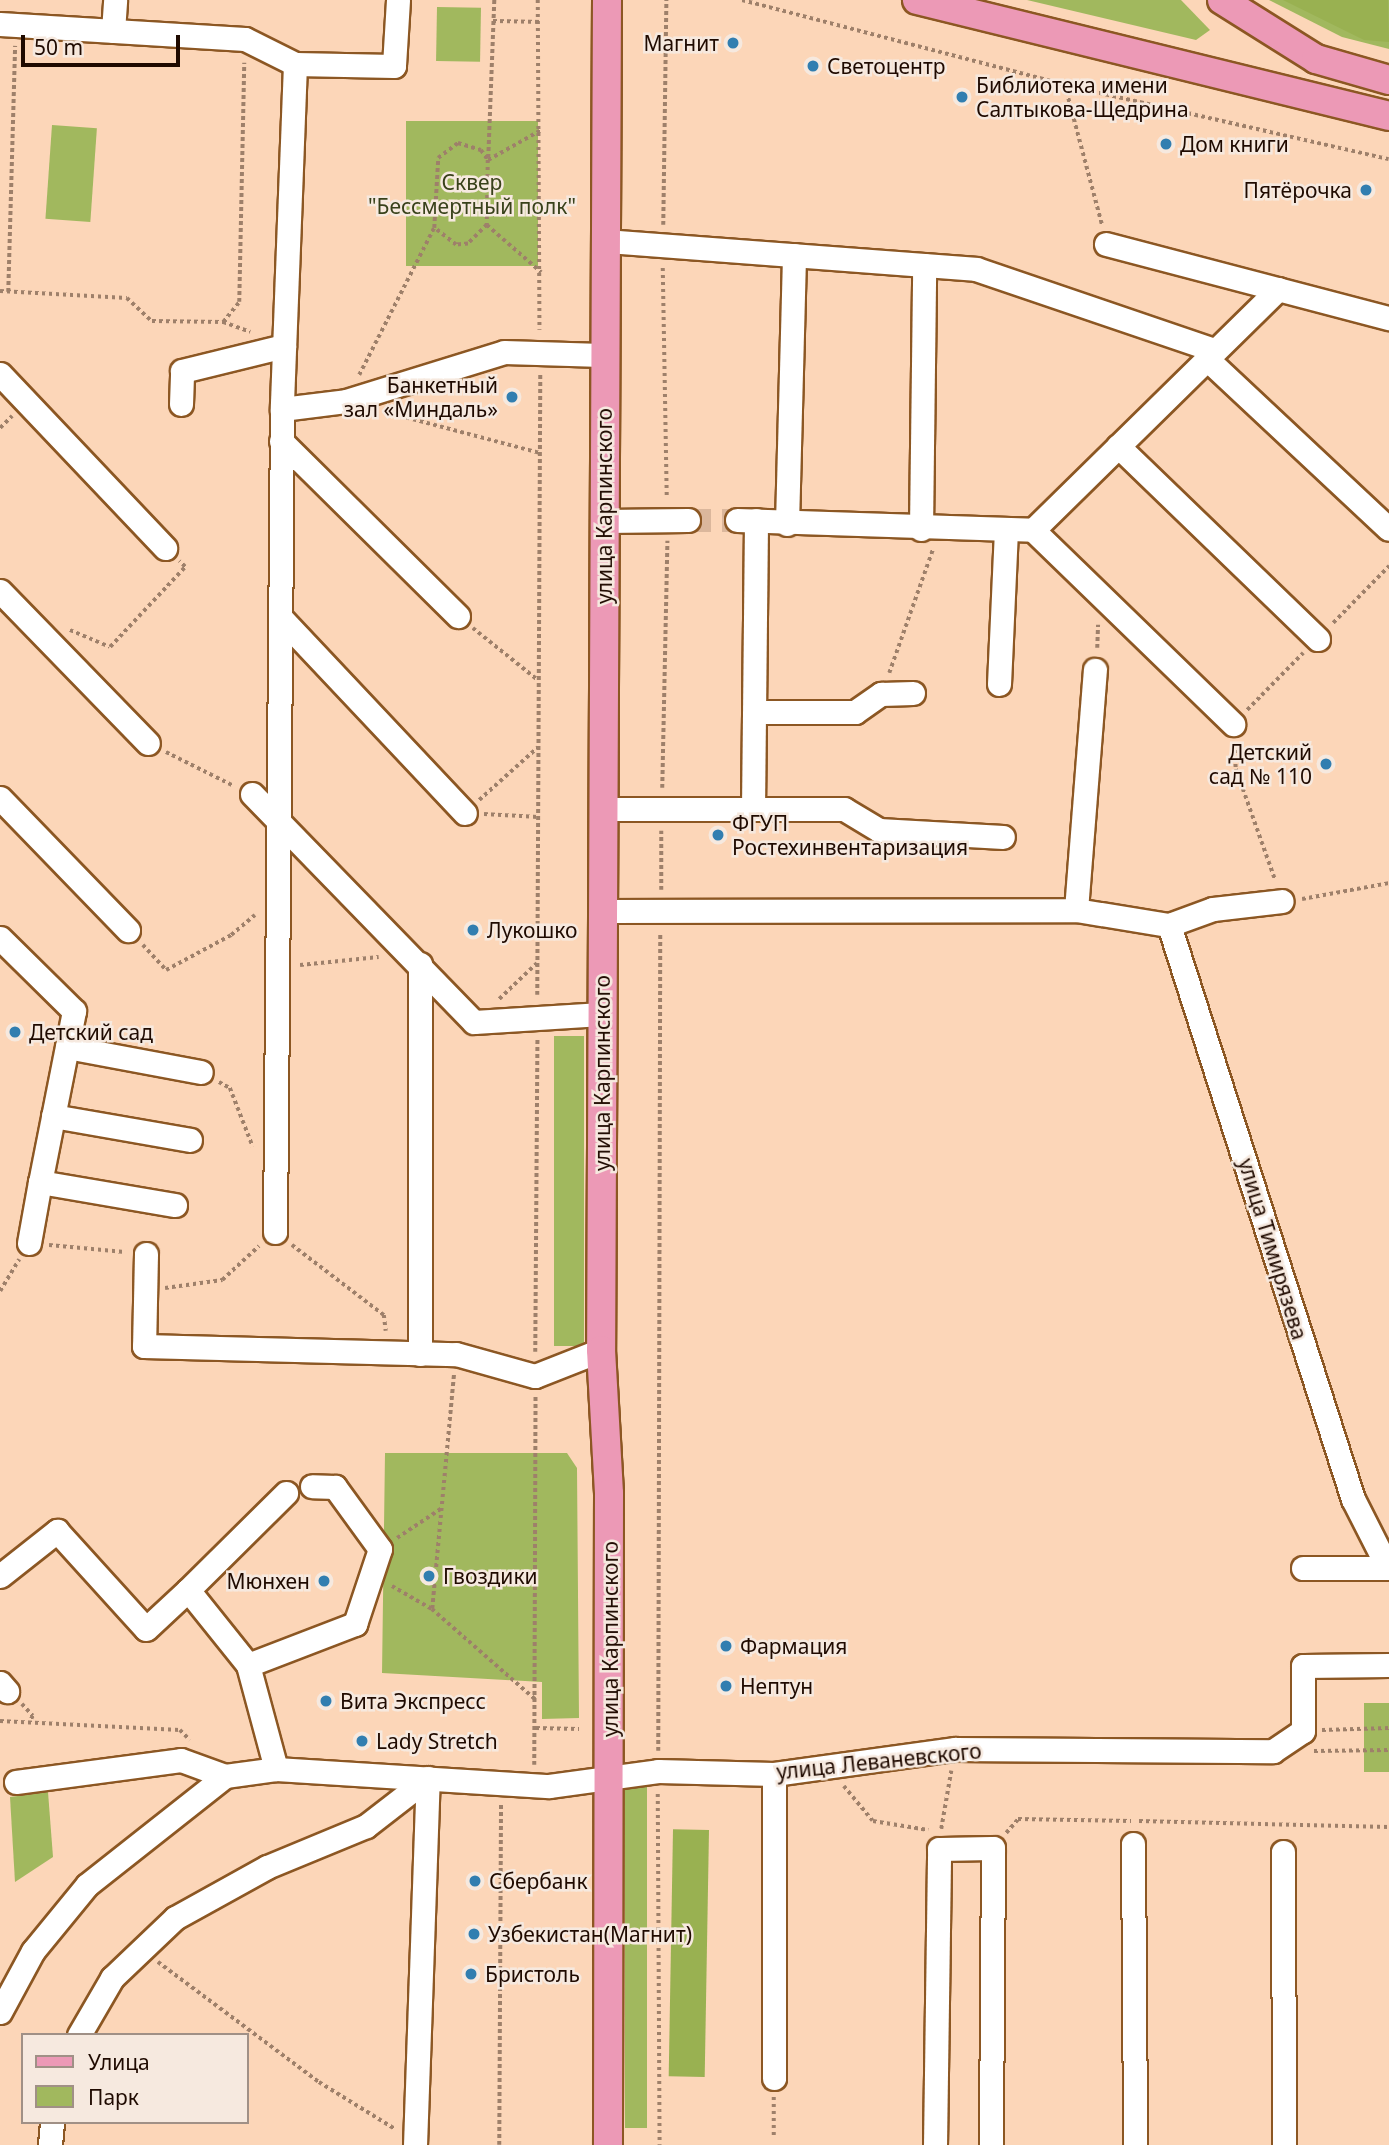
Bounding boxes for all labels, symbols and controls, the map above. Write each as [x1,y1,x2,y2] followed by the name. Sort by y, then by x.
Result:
[24,21,184,65] scale bar
[643,30,719,56] place label: Магнит
[34,33,83,61] text: 50 m
[725,35,741,51] marker: Магнит
[827,53,946,79] place label: Светоцентр
[805,58,821,74] marker: Светоцентр
[976,72,1189,122] place label: Библиотека имени Салтыкова-Щедрина
[954,89,970,105] marker: Библиотека имени Салтыкова-Щедрина
[1180,131,1289,157] place label: Дом книги
[1158,136,1174,152] marker: Дом книги
[368,169,576,219] park label: Сквер "Бессмертный полк"
[1244,177,1352,203] place label: Пятёрочка
[1358,182,1374,198] marker: Пятёрочка
[344,372,498,422] place label: Банкетный зал «Миндаль»
[504,389,520,405] marker: Банкетный зал «Миндаль»
[591,408,617,604] street label: улица Карпинского
[1209,739,1312,789] place label: Детский сад № 110
[1318,756,1334,772] marker: Детский сад № 110
[732,810,968,860] place label: ФГУП Ростехинвентаризация
[710,827,726,843] marker: ФГУП Ростехинвентаризация
[487,917,578,943] place label: Лукошко
[465,922,481,938] marker: Лукошко
[589,975,615,1171] street label: улица Карпинского
[29,1019,153,1045] place label: Детский сад
[7,1024,23,1040] marker: Детский сад
[1233,1155,1313,1343] street label: улица Тимирязева
[597,1541,623,1737] street label: улица Карпинского
[443,1563,538,1589] place label: Гвоздики
[227,1568,310,1594] place label: Мюнхен
[421,1568,437,1584] marker: Гвоздики
[316,1573,332,1589] marker: Мюнхен
[740,1633,847,1659] place label: Фармация
[718,1638,734,1654] marker: Фармация
[740,1673,813,1699] place label: Нептун
[718,1678,734,1694] marker: Нептун
[340,1688,486,1714] place label: Вита Экспресс
[318,1693,334,1709] marker: Вита Экспресс
[376,1728,498,1754] place label: Lady Stretch
[354,1733,370,1749] marker: Lady Stretch
[775,1738,983,1784] street label: улица Леваневского
[489,1868,588,1894] place label: Сбербанк
[467,1873,483,1889] marker: Сбербанк
[488,1921,692,1947] place label: Узбекистан(Магнит)
[466,1926,482,1942] marker: Узбекистан(Магнит)
[485,1961,580,1987] place label: Бристоль
[463,1966,479,1982] marker: Бристоль
[21,2033,248,2124] legend
[88,2048,150,2076] text: Улица
[88,2083,139,2111] text: Парк

